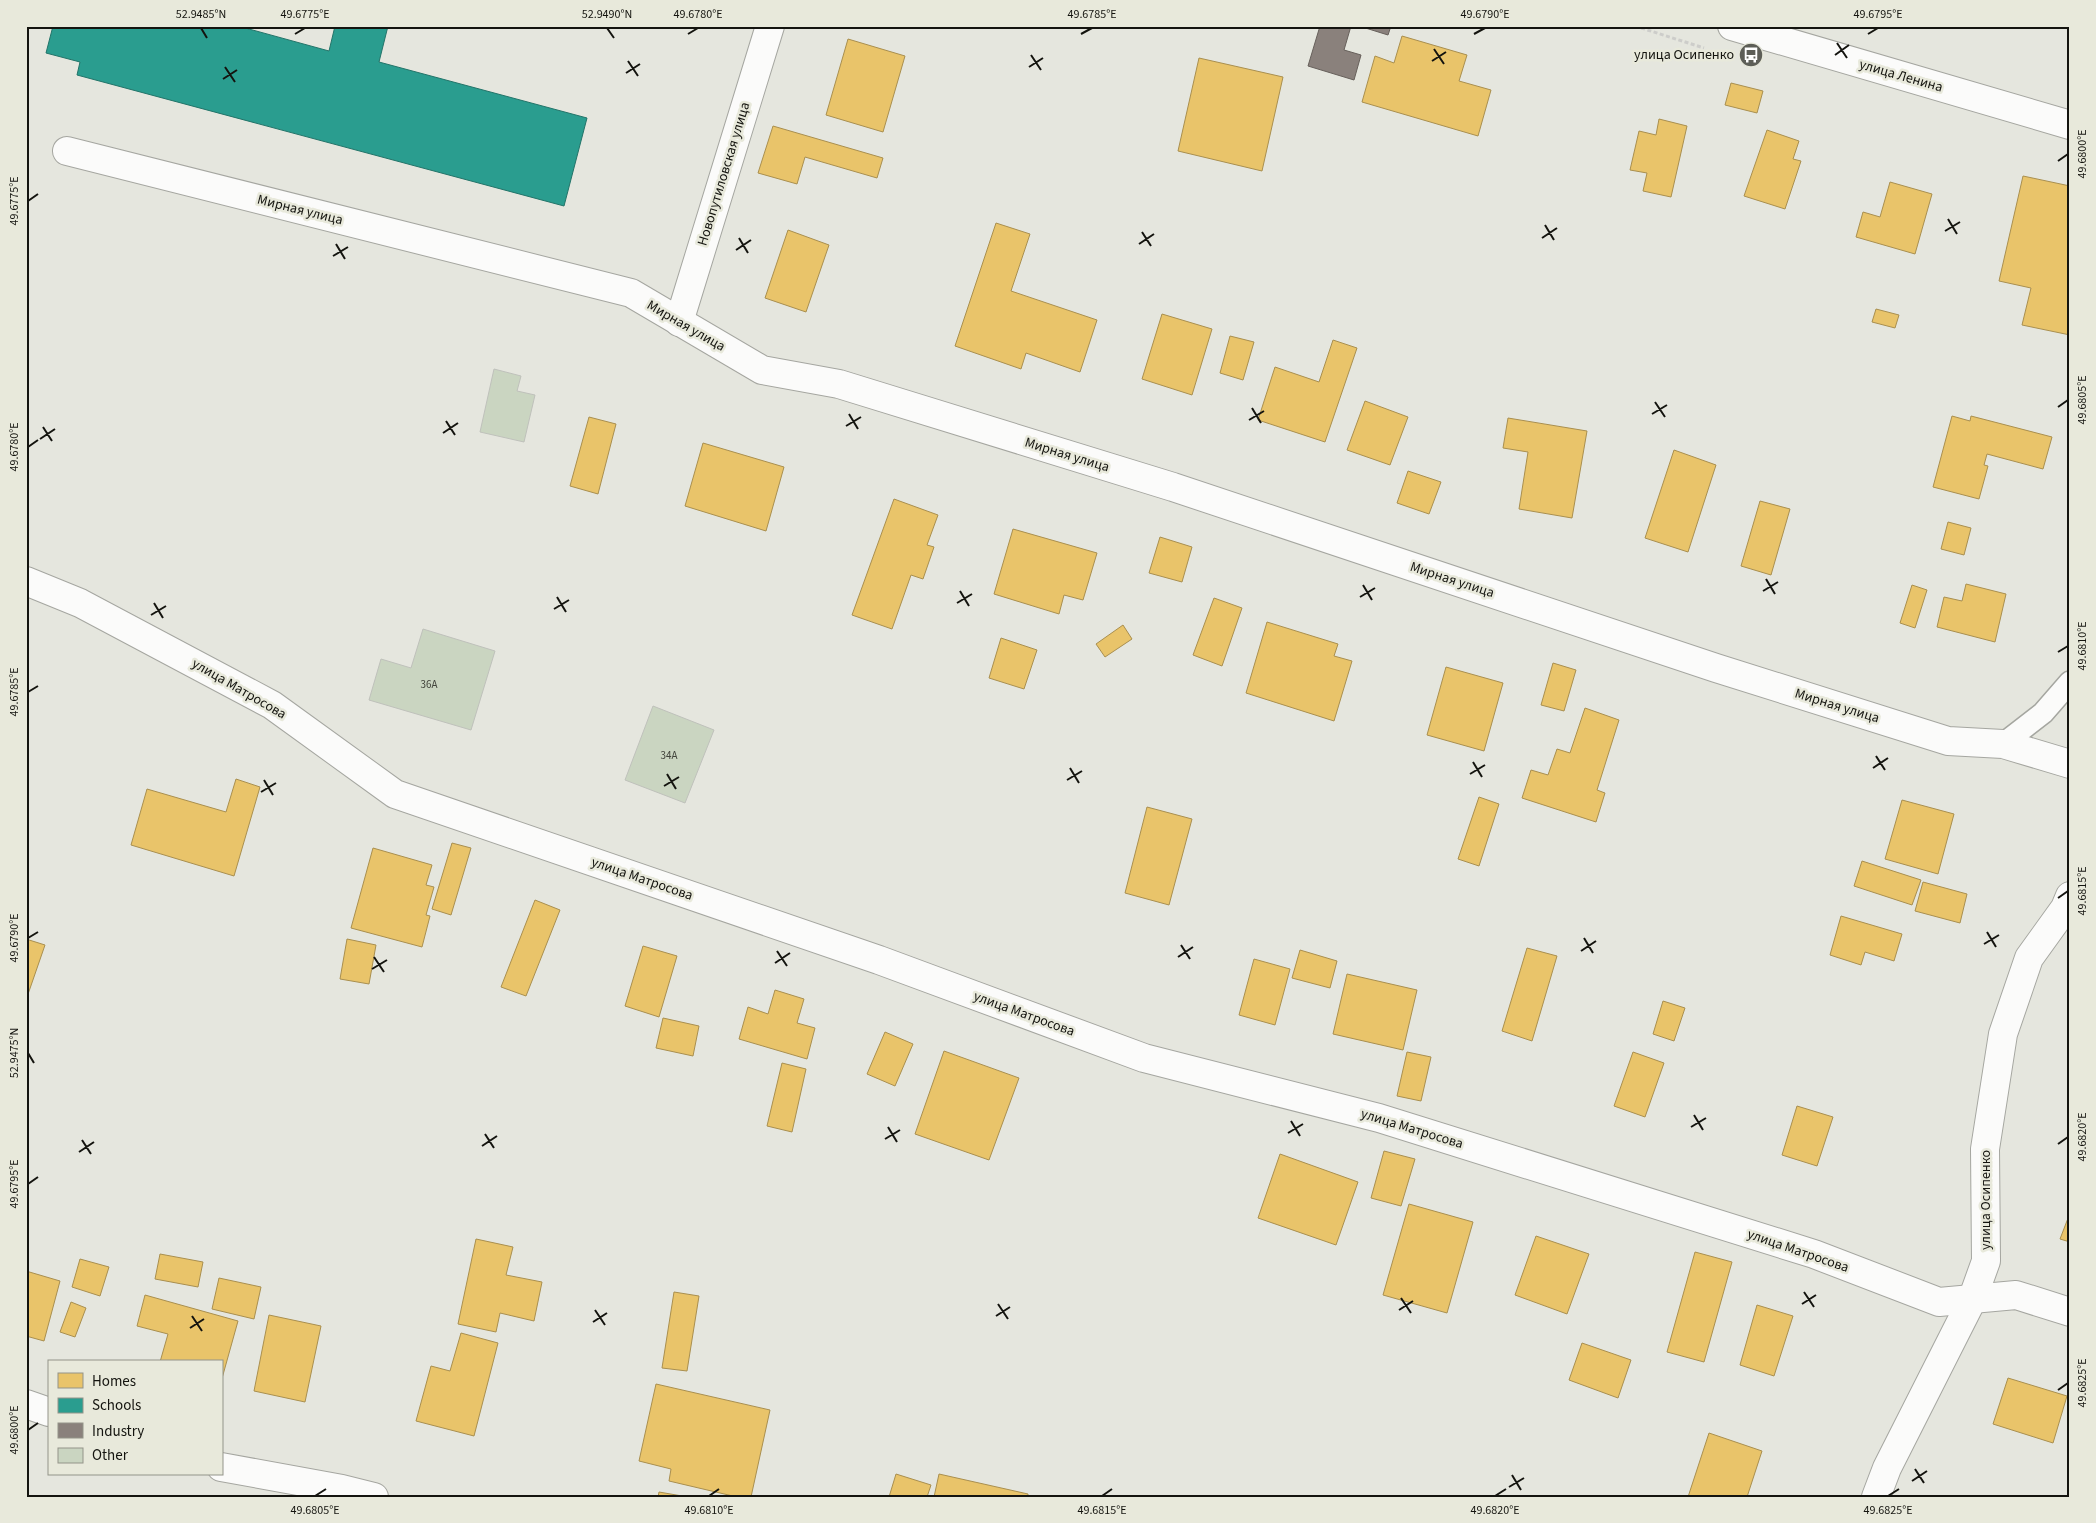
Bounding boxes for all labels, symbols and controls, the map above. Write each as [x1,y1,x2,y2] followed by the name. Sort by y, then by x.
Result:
[176,6,226,23] text: 52.9485°N
[280,6,330,23] text: 49.6775°E
[582,6,632,23] text: 52.9490°N
[673,6,723,23] text: 49.6780°E
[1067,6,1117,23] text: 49.6785°E
[1460,6,1510,23] text: 49.6790°E
[1853,6,1903,23] text: 49.6795°E
[1738,42,1764,68] bus stop icon: улица Осипенко
[1634,45,1734,65] place label: улица Осипенко
[1857,55,1945,97] street label: улица Ленина
[693,100,755,248] street label: Новопутиловская улица
[2074,129,2091,179] text: 49.6800°E
[6,176,23,226] text: 49.6775°E
[255,190,345,230] street label: Мирная улица
[643,295,729,357] street label: Мирная улица
[2074,375,2091,425] text: 49.6805°E
[6,422,23,472] text: 49.6780°E
[1022,433,1112,477] street label: Мирная улица
[1407,557,1497,603] street label: Мирная улица
[2074,621,2091,671] text: 49.6810°E
[188,654,290,724] street label: улица Матросова
[6,667,23,717] text: 49.6785°E
[421,677,437,692] house number: 36А
[1792,684,1882,728] street label: Мирная улица
[661,748,677,763] house number: 34А
[589,852,695,906] street label: улица Матросова
[2074,866,2091,916] text: 49.6815°E
[6,913,23,963] text: 49.6790°E
[971,986,1077,1042] street label: улица Матросова
[6,1028,23,1078] text: 52.9475°N
[1358,1104,1466,1154] street label: улица Матросова
[2074,1112,2091,1162] text: 49.6820°E
[1976,1150,1996,1250] street label: улица Осипенко
[6,1159,23,1209] text: 49.6795°E
[1745,1224,1851,1278] street label: улица Матросова
[2074,1358,2091,1408] text: 49.6825°E
[48,1360,222,1476] legend
[92,1371,136,1392] text: Homes
[92,1395,141,1416] text: Schools
[6,1405,23,1455] text: 49.6800°E
[92,1421,144,1442] text: Industry
[92,1445,129,1466] text: Other
[290,1502,340,1519] text: 49.6805°E
[684,1502,734,1519] text: 49.6810°E
[1077,1502,1127,1519] text: 49.6815°E
[1470,1502,1520,1519] text: 49.6820°E
[1863,1502,1913,1519] text: 49.6825°E

